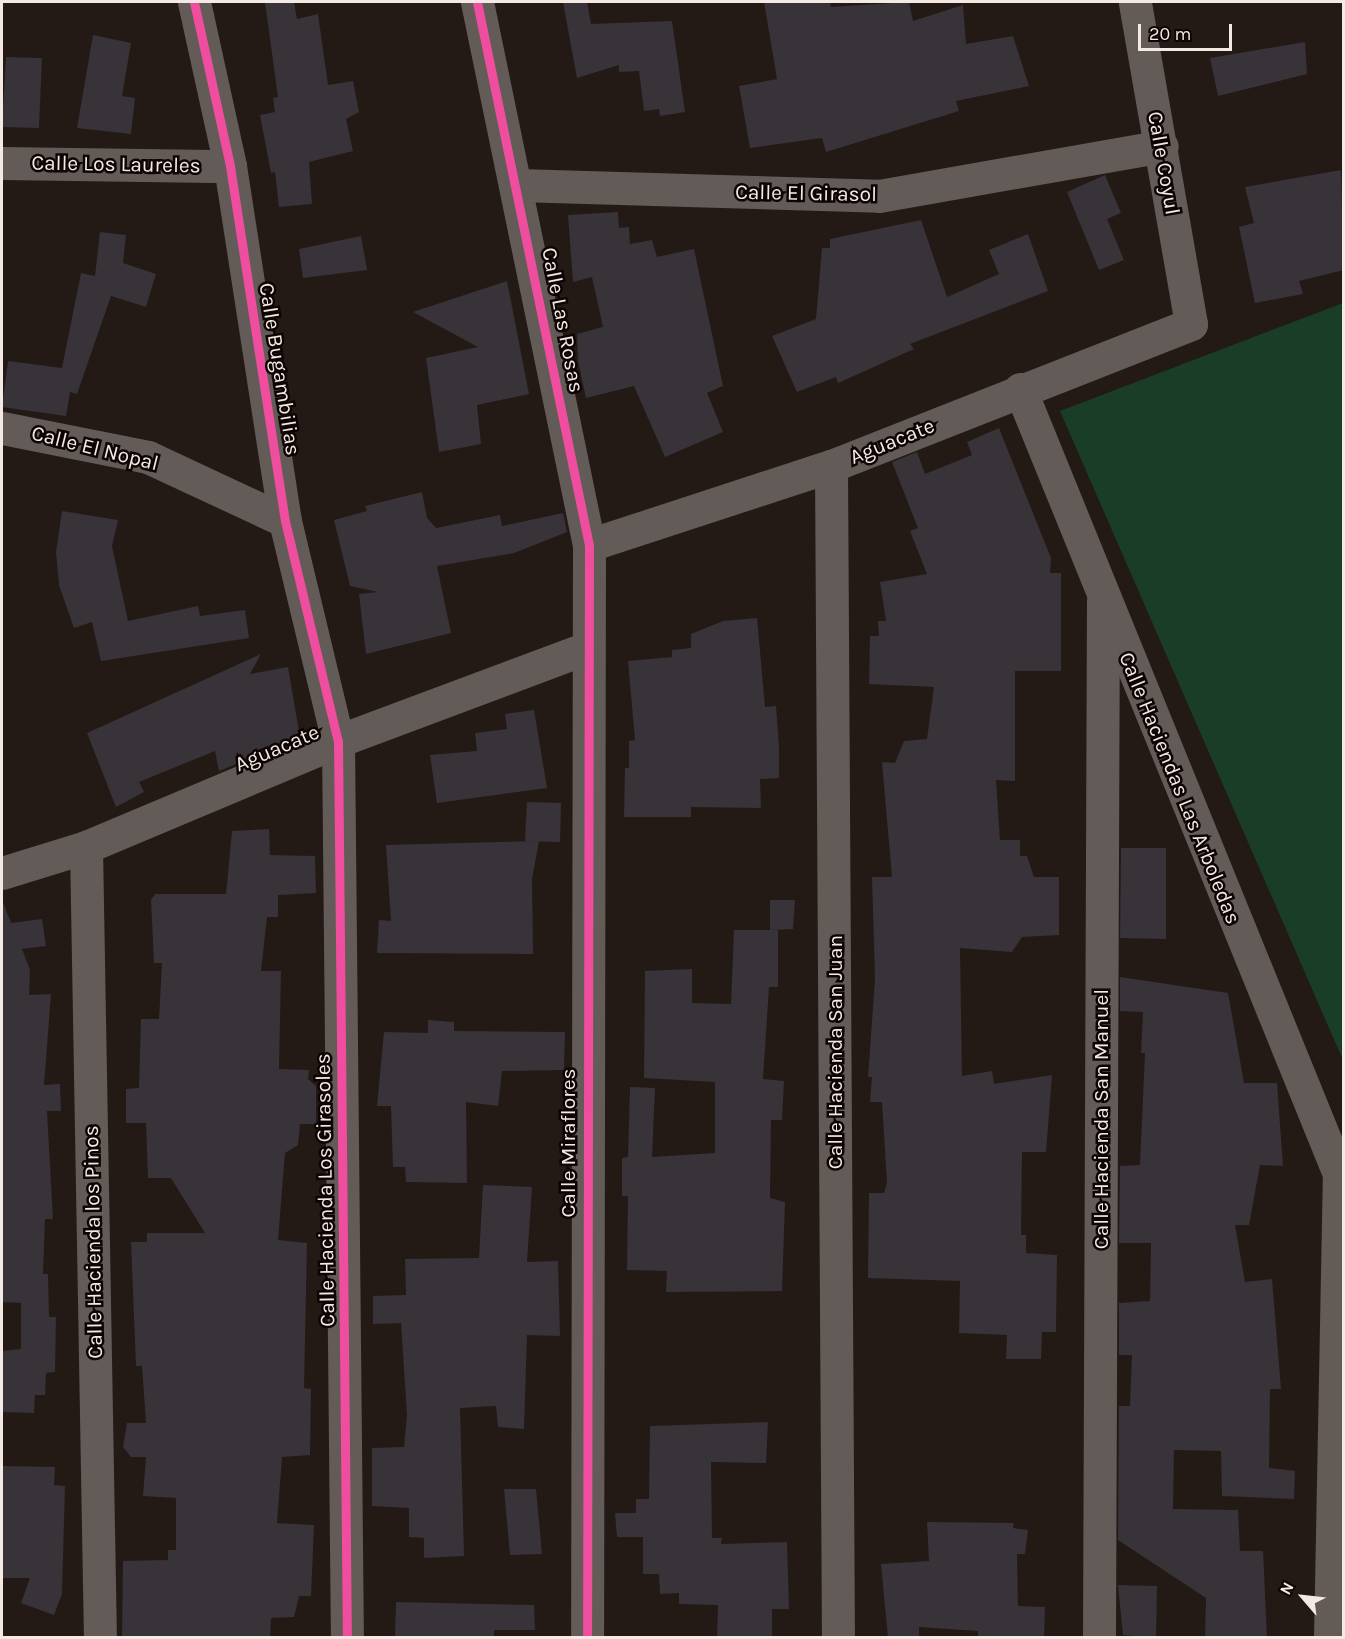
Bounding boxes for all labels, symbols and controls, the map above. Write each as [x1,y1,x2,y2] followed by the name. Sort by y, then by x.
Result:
[1141,12,1236,50] scale bar
[1149,23,1191,45] text: 20 m
[1143,109,1185,217] street label: Calle Coyul
[31,150,201,178] street label: Calle Los Laureles
[735,179,877,207] street label: Calle El Girasol
[537,245,589,395] street label: Calle Las Rosas
[254,281,306,457] street label: Calle Bugambilias
[846,413,938,469] street label: Aguacate
[29,420,161,476] street label: Calle El Nopal
[1114,648,1246,928] street label: Calle Haciendas Las Arboledas
[231,719,323,777] street label: Aguacate
[822,935,848,1169] street label: Calle Hacienda San Juan
[1088,989,1114,1249] street label: Calle Hacienda San Manuel
[310,1053,340,1327] street label: Calle Hacienda Los Girasoles
[555,1068,581,1218] street label: Calle Miraflores
[78,1125,108,1359] street label: Calle Hacienda los Pinos
[1273,1567,1333,1627] north arrow
[1276,1579,1298,1598] text: N

